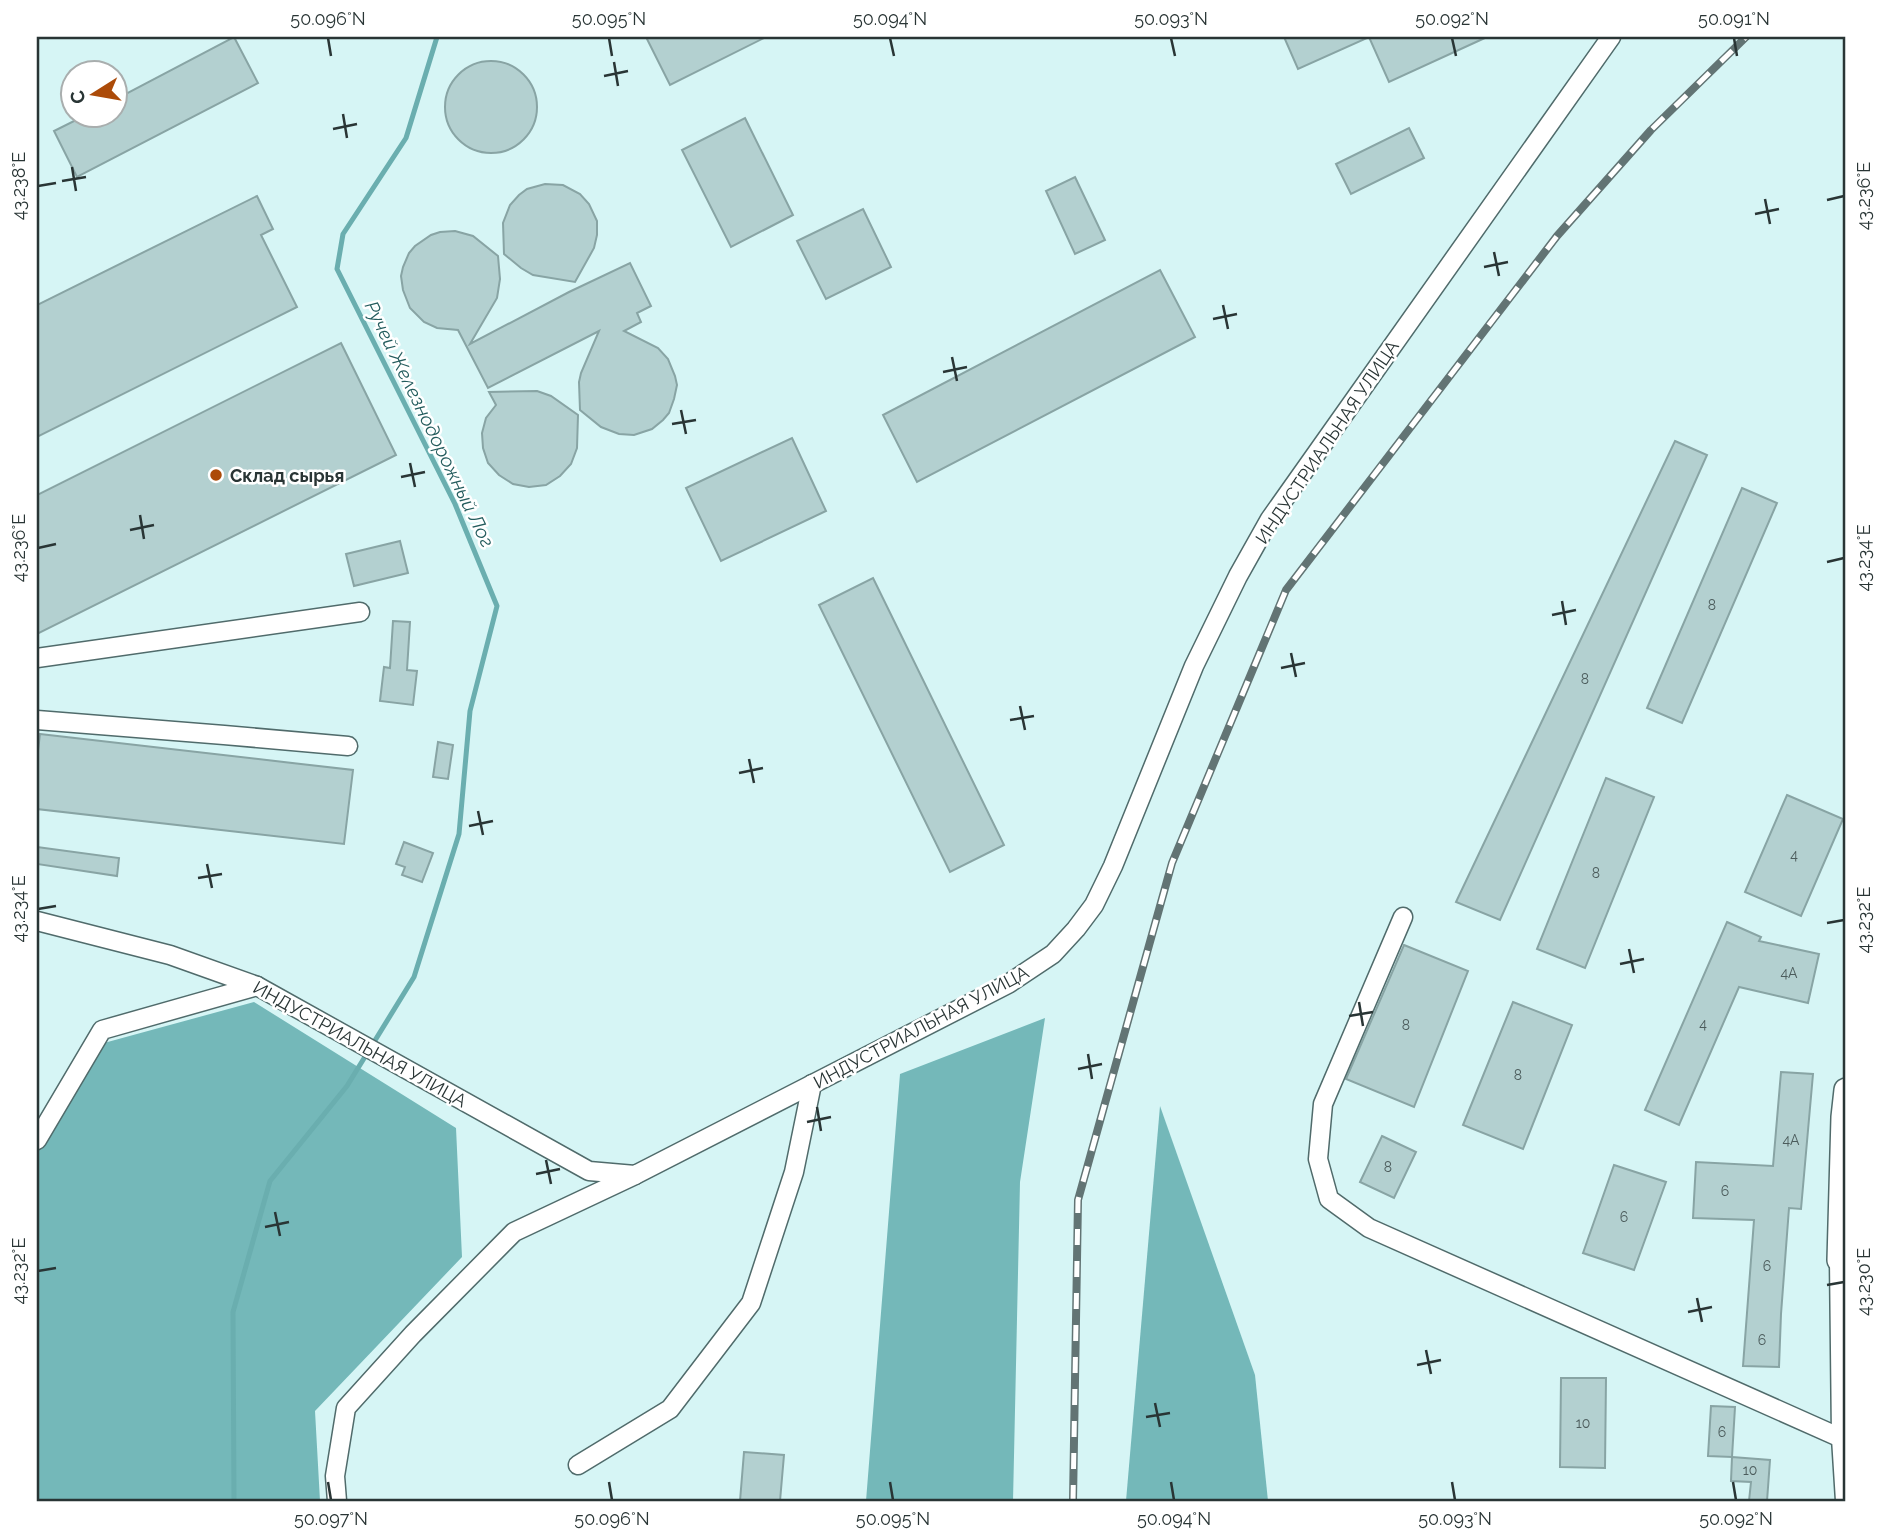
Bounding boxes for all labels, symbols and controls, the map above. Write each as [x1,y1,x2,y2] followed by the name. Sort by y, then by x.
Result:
[290,8,366,29] text: 50.096°N
[572,8,646,29] text: 50.095°N
[853,8,927,29] text: 50.094°N
[1134,8,1208,29] text: 50.093°N
[1415,8,1489,29] text: 50.092°N
[1698,8,1770,29] text: 50.091°N
[60,60,130,130] north arrow
[65,89,89,106] text: С
[8,152,29,220] text: 43.238°E
[1853,162,1874,230] text: 43.236°E
[361,297,499,551] water label: Ручей Железнодорожный Лог
[1251,336,1403,548] street label: ИНДУСТРИАЛЬНАЯ УЛИЦА
[230,465,344,486] place label: Склад сырья
[208,467,224,483] marker: Склад сырья
[8,514,29,582] text: 43.236°E
[1853,524,1874,592] text: 43.234°E
[1708,597,1716,613] house number: 8
[1581,671,1589,687] house number: 8
[1790,847,1798,863] house number: 4
[1592,865,1600,881] house number: 8
[8,875,29,943] text: 43.234°E
[1853,887,1874,953] text: 43.232°E
[810,961,1032,1093] street label: ИНДУСТРИАЛЬНАЯ УЛИЦА
[1780,965,1798,981] house number: 4А
[250,976,470,1112] street label: ИНДУСТРИАЛЬНАЯ УЛИЦА
[1699,1016,1707,1032] house number: 4
[1402,1017,1410,1033] house number: 8
[1514,1067,1522,1083] house number: 8
[1782,1132,1800,1148] house number: 4А
[1384,1159,1392,1175] house number: 8
[1721,1183,1729,1199] house number: 6
[1620,1209,1628,1225] house number: 6
[8,1238,29,1304] text: 43.232°E
[1853,1248,1874,1316] text: 43.230°E
[1763,1258,1771,1274] house number: 6
[1758,1332,1766,1348] house number: 6
[1576,1415,1590,1431] house number: 10
[1718,1424,1726,1440] house number: 6
[1743,1462,1757,1478] house number: 10
[294,1508,368,1529] text: 50.097°N
[574,1508,650,1529] text: 50.096°N
[856,1508,930,1529] text: 50.095°N
[1137,1508,1211,1529] text: 50.094°N
[1418,1508,1492,1529] text: 50.093°N
[1699,1508,1773,1529] text: 50.092°N

